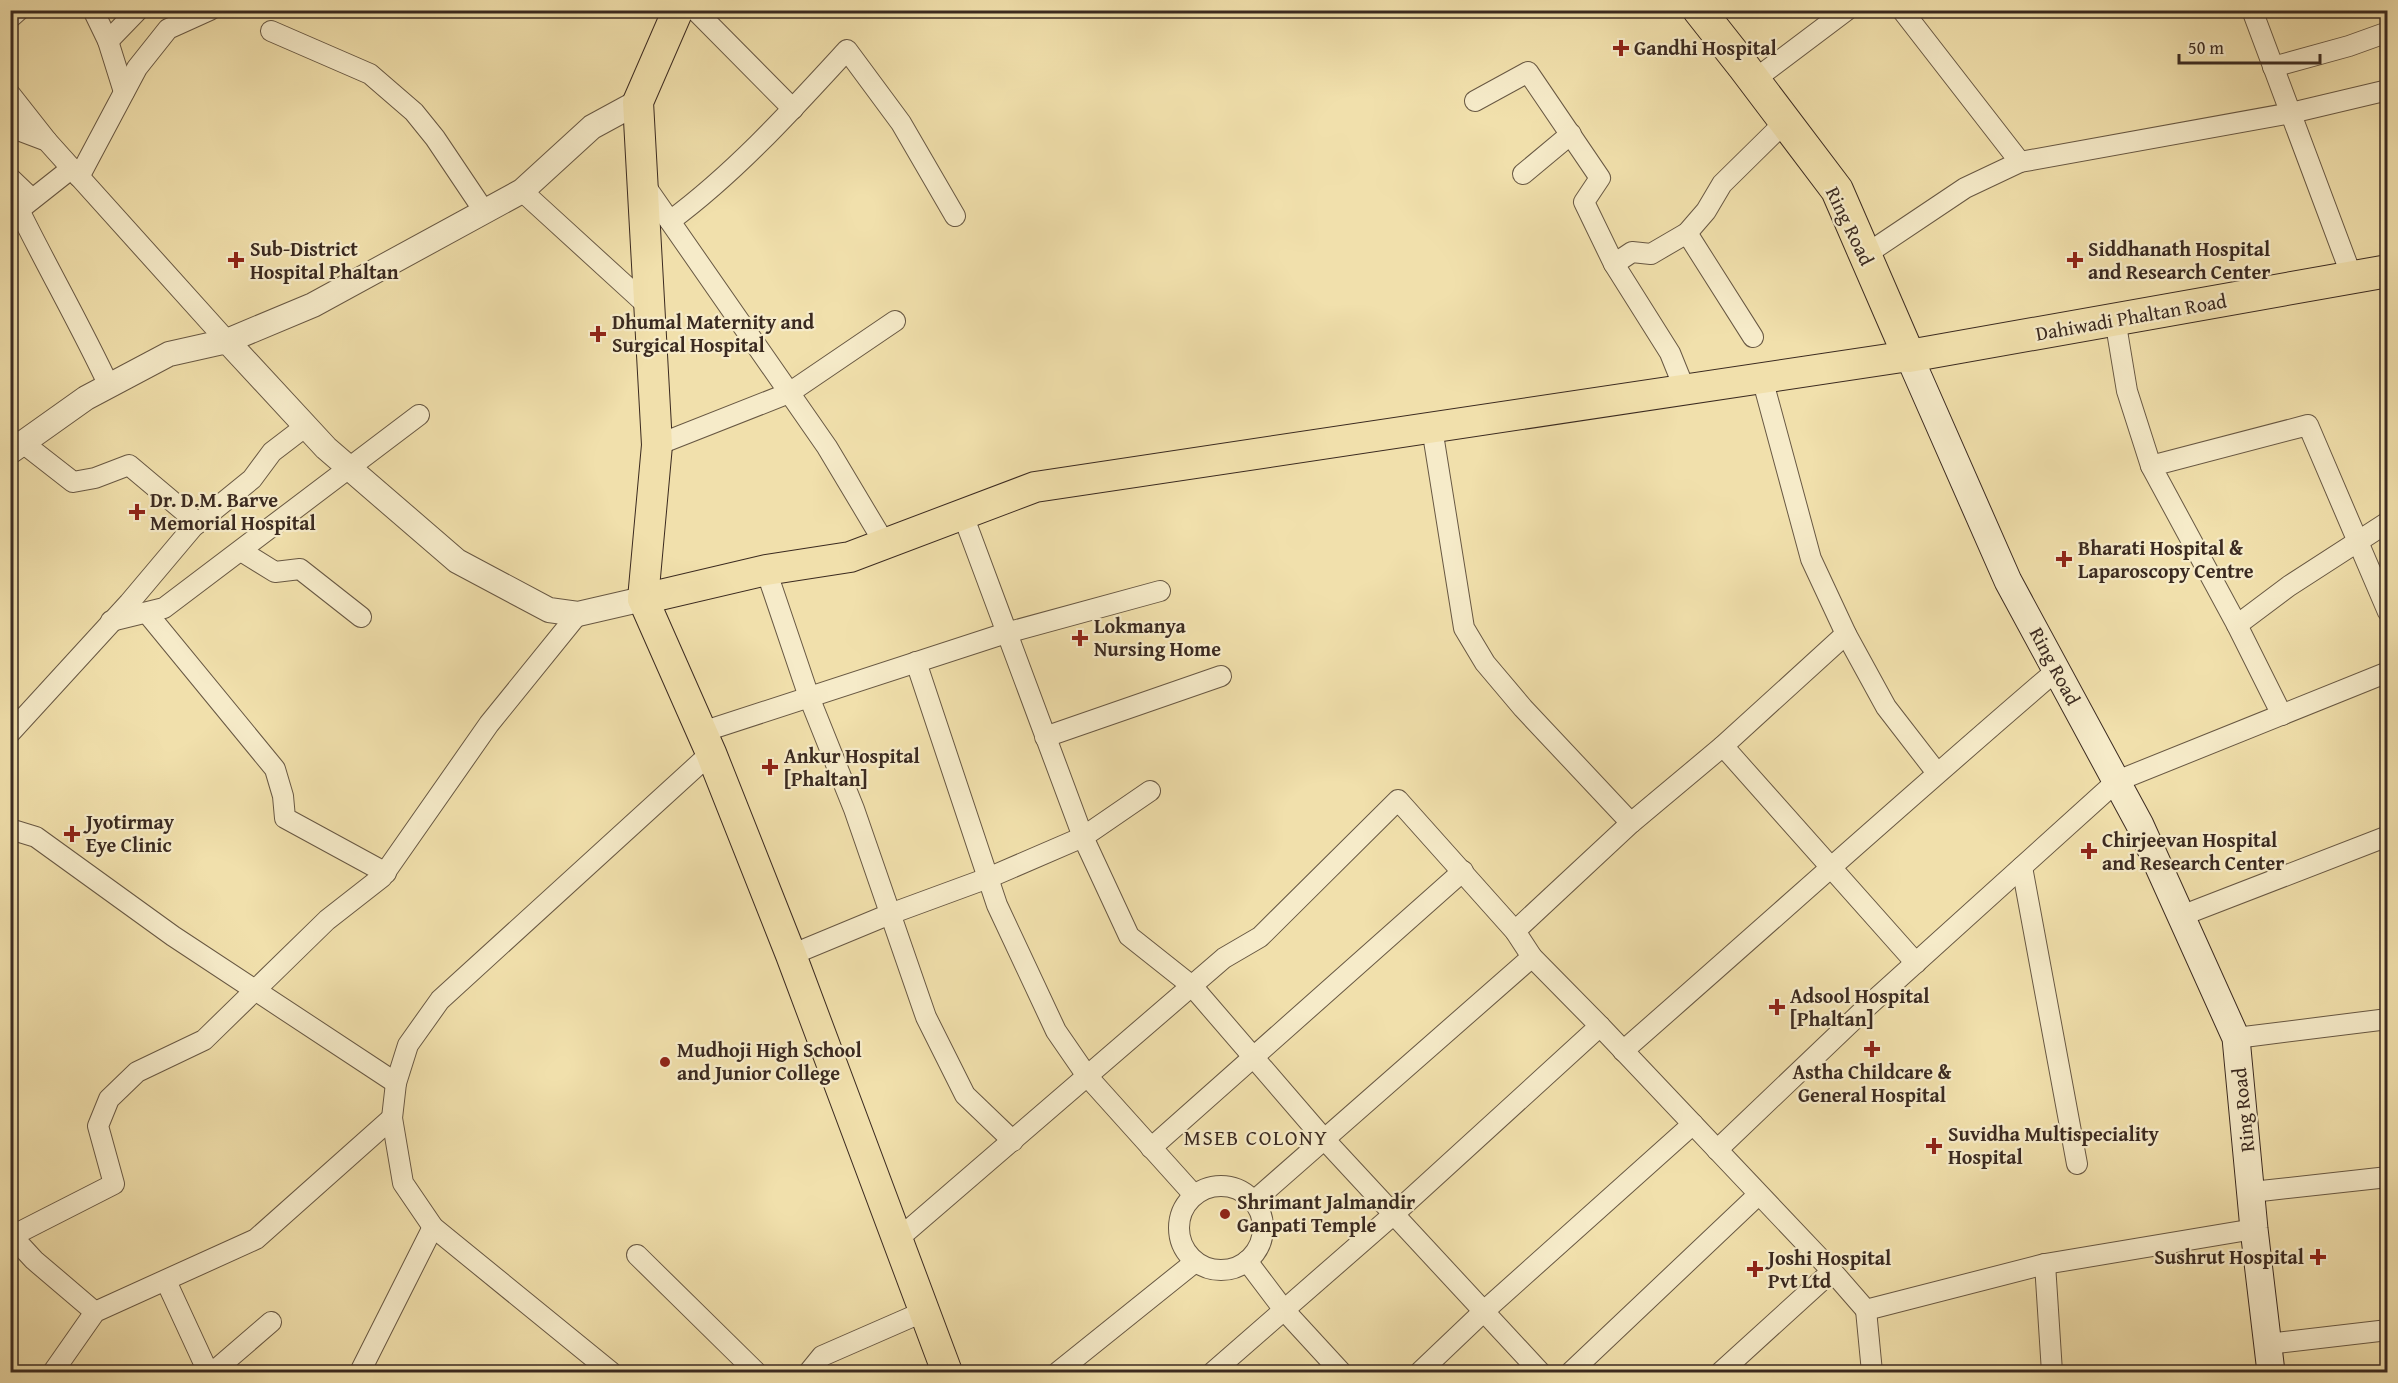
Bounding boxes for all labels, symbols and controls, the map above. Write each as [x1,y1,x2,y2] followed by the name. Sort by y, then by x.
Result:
[2179,27,2320,65] scale bar
[1634,33,1777,62] place label: Gandhi Hospital
[2188,34,2224,61] text: 50 m
[1612,39,1630,57] marker: Gandhi Hospital
[1819,181,1882,270] street label: Ring Road
[250,234,399,286] place label: Sub-District Hospital Phaltan
[2088,234,2270,286] place label: Siddhanath Hospital and Research Center
[227,251,245,269] marker: Sub-District Hospital Phaltan
[2066,251,2084,269] marker: Siddhanath Hospital and Research Center
[2033,285,2229,348] street label: Dahiwadi Phaltan Road
[612,307,815,359] place label: Dhumal Maternity and Surgical Hospital
[589,325,607,343] marker: Dhumal Maternity and Surgical Hospital
[150,485,316,537] place label: Dr. D.M. Barve Memorial Hospital
[128,503,146,521] marker: Dr. D.M. Barve Memorial Hospital
[2078,533,2254,585] place label: Bharati Hospital & Laparoscopy Centre
[2055,550,2073,568] marker: Bharati Hospital & Laparoscopy Centre
[1094,611,1221,663] place label: Lokmanya Nursing Home
[2023,622,2088,710] street label: Ring Road
[1071,629,1089,647] marker: Lokmanya Nursing Home
[784,741,920,793] place label: Ankur Hospital [Phaltan]
[761,758,779,776] marker: Ankur Hospital [Phaltan]
[83,807,175,859] place label: Jyotirmay Eye Clinic
[63,825,81,843] marker: Jyotirmay Eye Clinic
[2102,825,2284,877] place label: Chirjeevan Hospital and Research Center
[2080,842,2098,860] marker: Chirjeevan Hospital and Research Center
[1790,981,1929,1033] place label: Adsool Hospital [Phaltan]
[1768,998,1786,1016] marker: Adsool Hospital [Phaltan]
[677,1035,862,1087] place label: Mudhoji High School and Junior College
[1863,1040,1881,1058] marker: Astha Childcare & General Hospital
[658,1055,672,1069] marker: Mudhoji High School and Junior College
[1792,1057,1952,1109] place label: Astha Childcare & General Hospital
[2224,1066,2261,1154] street label: Ring Road
[1948,1119,2159,1171] place label: Suvidha Multispeciality Hospital
[1184,1122,1328,1153] district label: MSEB COLONY
[1925,1137,1943,1155] marker: Suvidha Multispeciality Hospital
[1237,1187,1415,1239] place label: Shrimant Jalmandir Ganpati Temple
[1218,1207,1232,1221] marker: Shrimant Jalmandir Ganpati Temple
[2154,1242,2304,1271] place label: Sushrut Hospital
[1765,1243,1891,1295] place label: Joshi Hospital Pvt Ltd
[2309,1248,2327,1266] marker: Sushrut Hospital
[1746,1260,1764,1278] marker: Joshi Hospital Pvt Ltd

